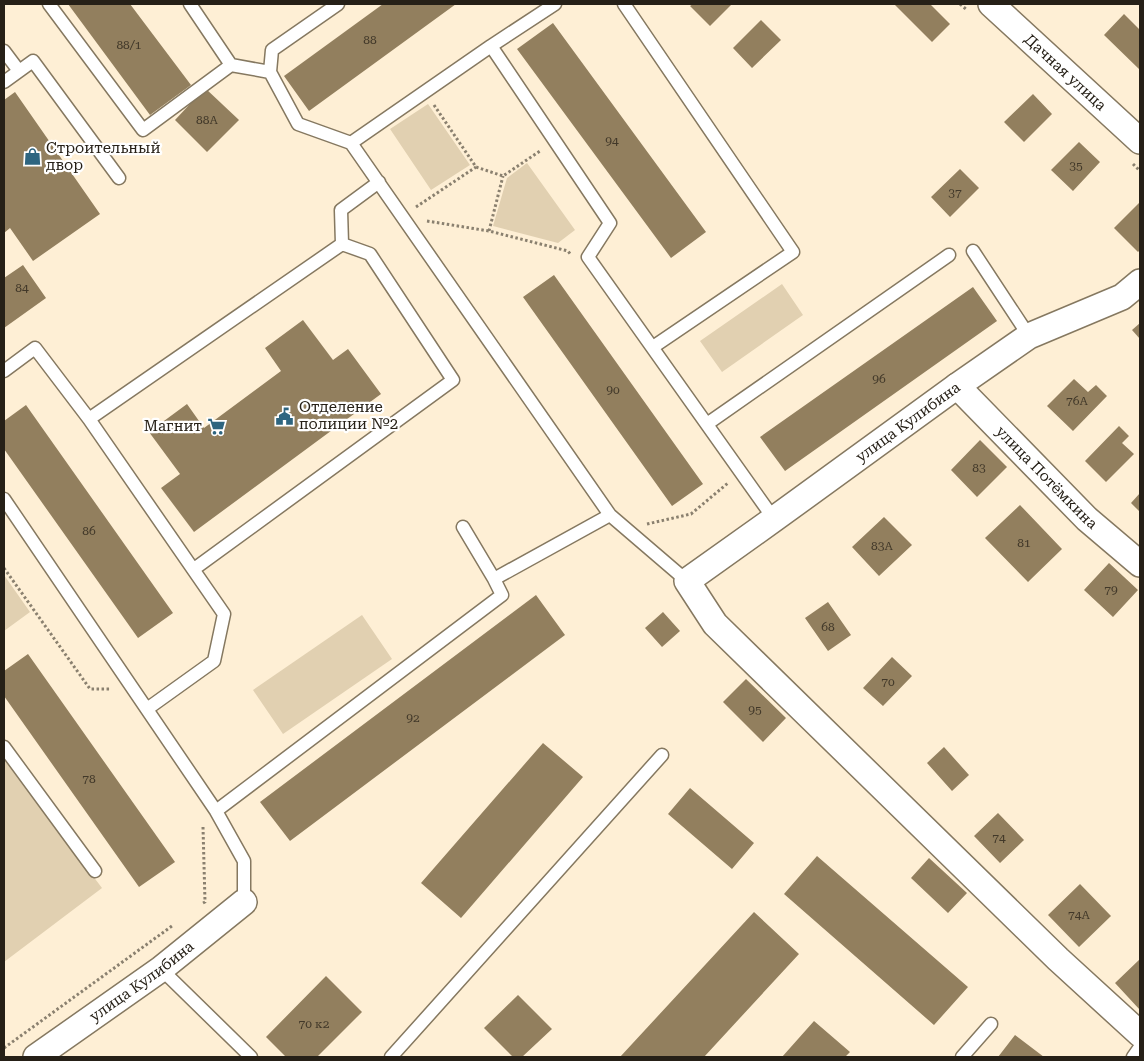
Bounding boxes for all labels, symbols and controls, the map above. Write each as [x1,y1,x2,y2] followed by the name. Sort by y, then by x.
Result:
[1021,30,1110,115] street label: Дачная улица
[363,33,377,47] house number: 88
[116,38,142,52] house number: 88/1
[196,113,219,127] house number: 88А
[605,134,619,148] house number: 94
[46,139,160,174] place label: Строительный двор
[22,147,42,167] shop icon: Строительный двор
[1069,159,1083,173] house number: 35
[948,186,962,200] house number: 37
[15,281,29,295] house number: 84
[872,372,886,386] house number: 96
[852,378,964,466] street label: улица Кулибина
[606,383,620,397] house number: 90
[1066,394,1089,408] house number: 76А
[299,398,398,433] place label: Отделение полиции №2
[275,406,295,426] public building icon: Отделение полиции №2
[206,416,226,436] supermarket icon: Магнит
[144,417,202,435] place label: Магнит
[992,422,1101,533] street label: улица Потёмкина
[972,461,986,475] house number: 83
[82,524,96,538] house number: 86
[1017,536,1031,550] house number: 81
[871,539,894,553] house number: 83А
[1104,583,1118,597] house number: 79
[821,620,835,634] house number: 68
[881,675,895,689] house number: 70
[748,703,762,717] house number: 95
[406,711,420,725] house number: 92
[82,772,96,786] house number: 78
[992,831,1006,845] house number: 74
[1068,908,1091,922] house number: 74А
[86,937,197,1025] street label: улица Кулибина
[299,1017,330,1031] house number: 70 к2

